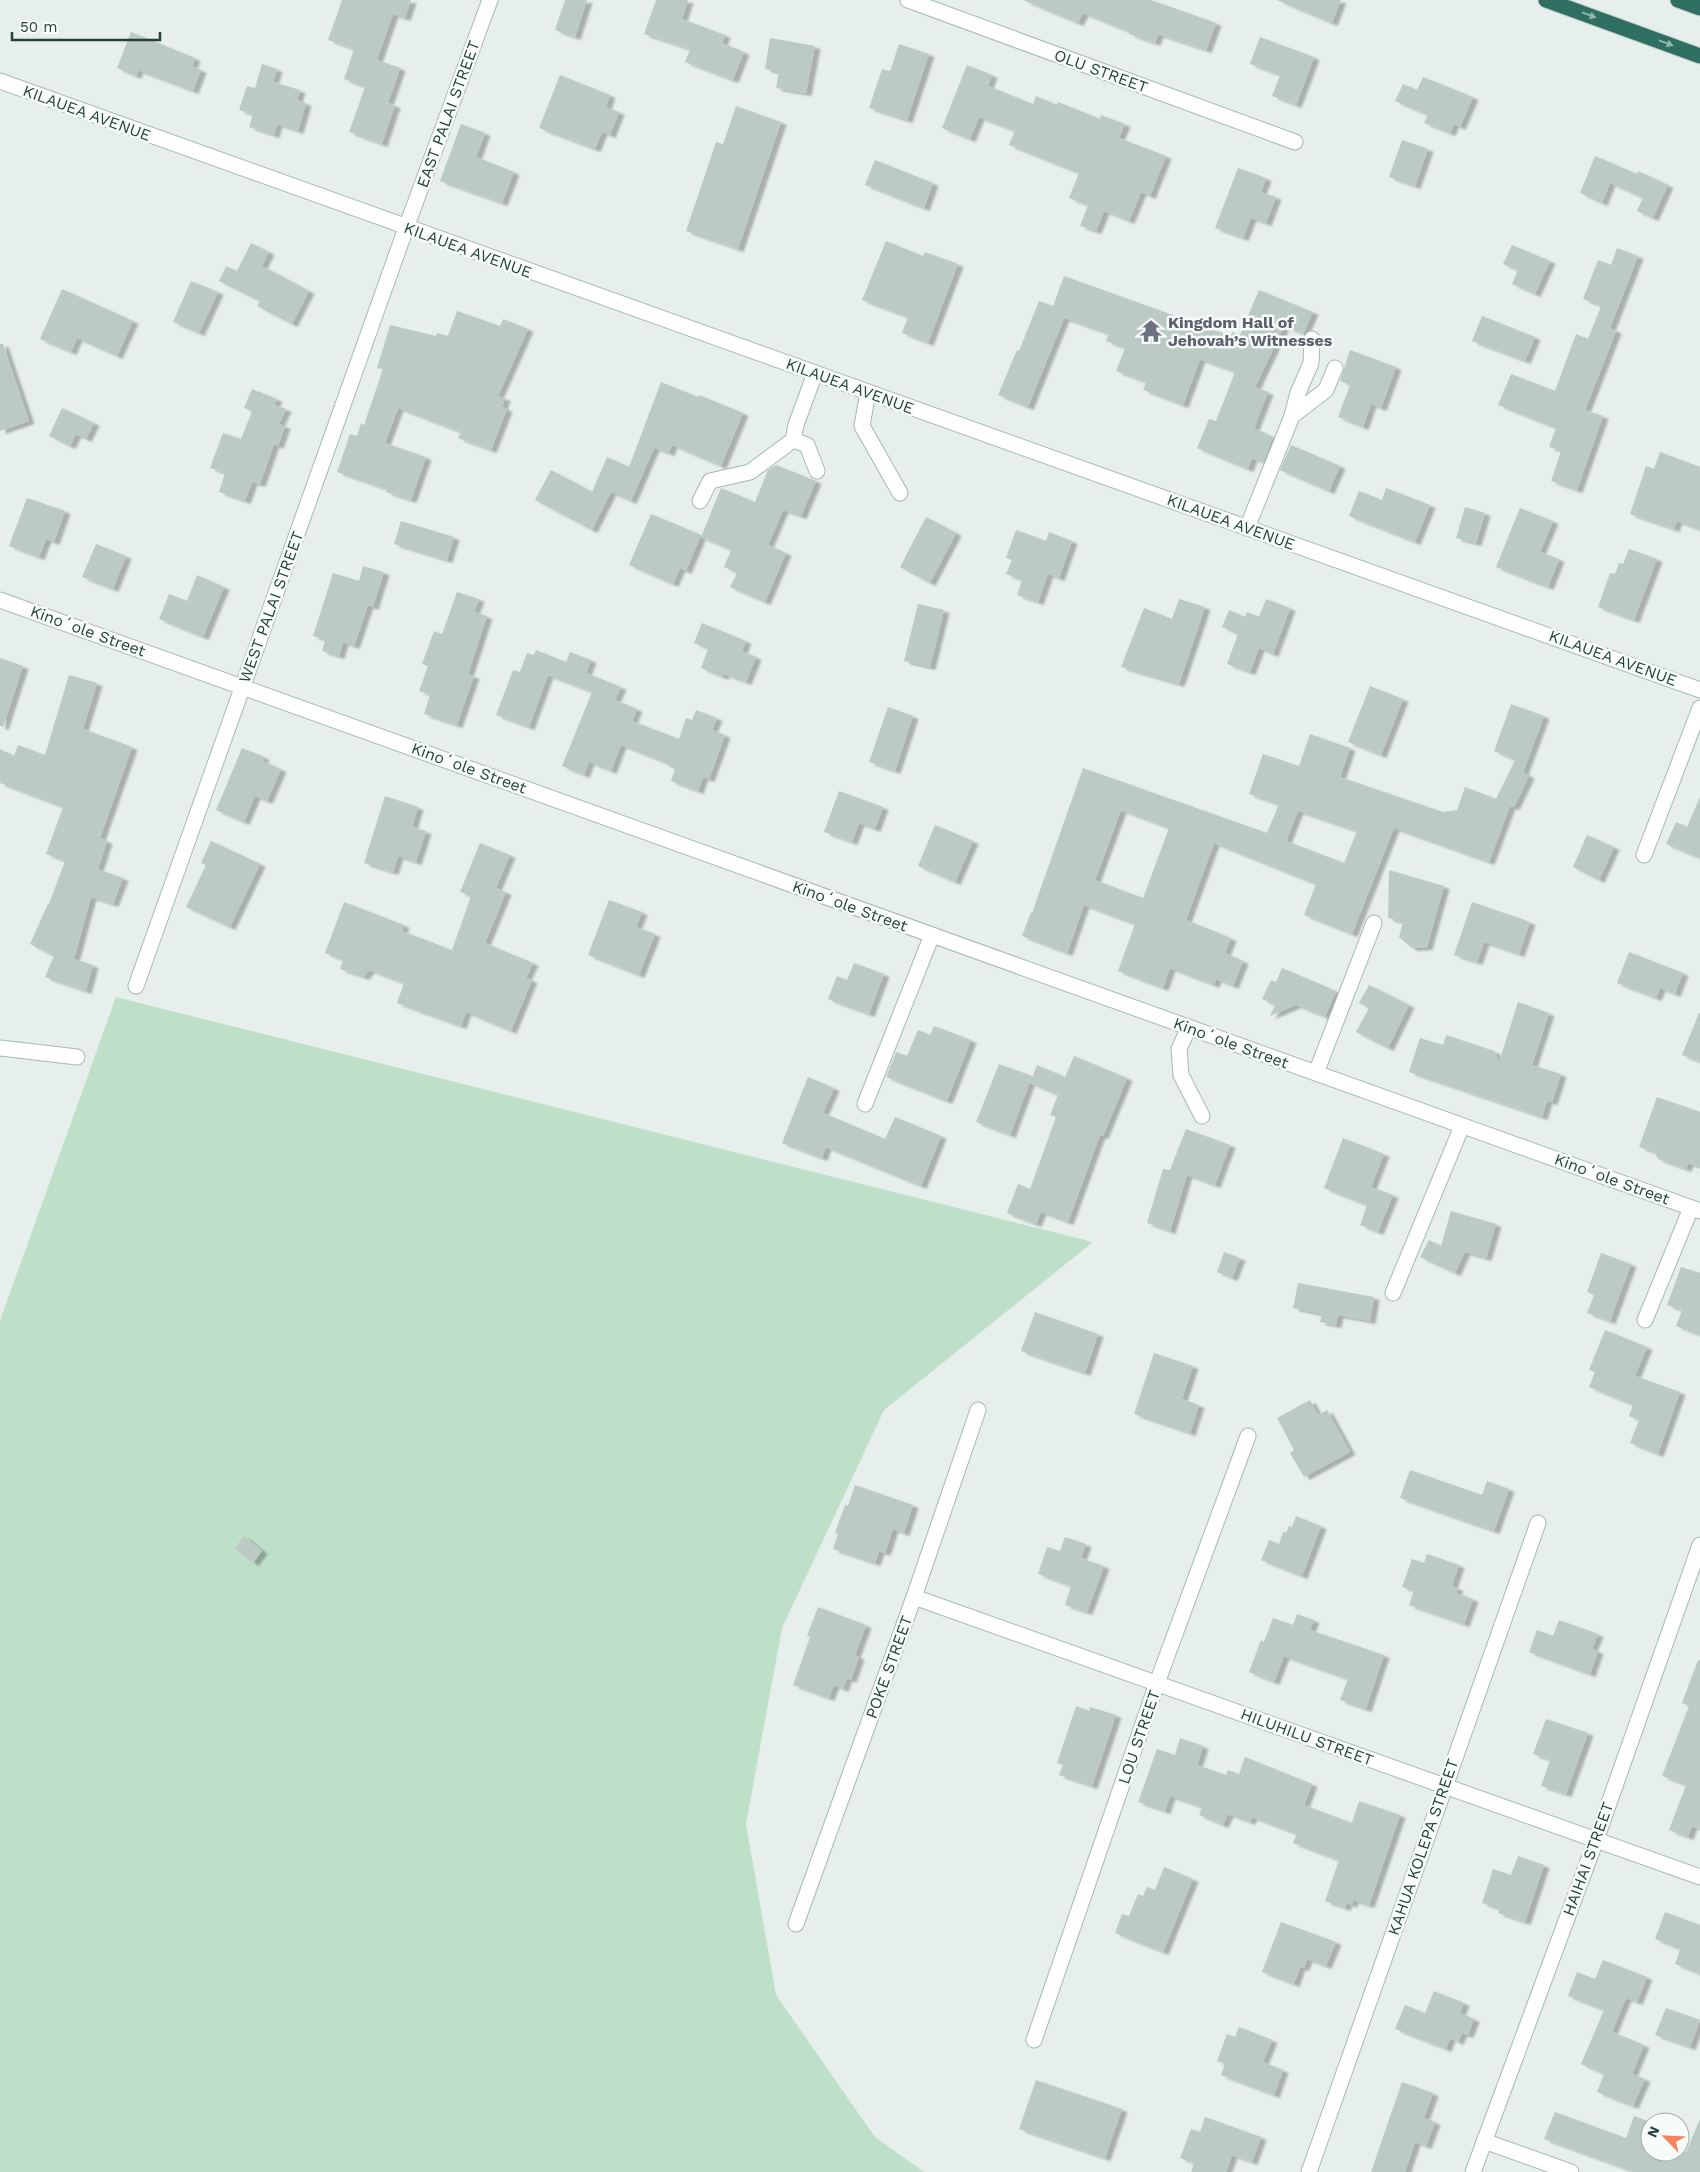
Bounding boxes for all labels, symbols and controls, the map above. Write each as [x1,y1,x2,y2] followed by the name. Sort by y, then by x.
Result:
[12,10,160,42] scale bar
[1581,12,1596,19] one-way arrow
[20,18,57,36] text: 50 m
[413,38,484,190] street label: EAST PALAI STREET
[1659,39,1674,47] one-way arrow
[1052,45,1151,97] street label: OLU STREET
[20,81,154,145] street label: KILAUEA AVENUE
[401,218,535,282] street label: KILAUEA AVENUE
[1168,313,1333,350] place label: Kingdom Hall of Jehovah’s Witnesses
[1138,318,1164,344] temple icon: Kingdom Hall of Jehovah’s Witnesses
[783,354,917,418] street label: KILAUEA AVENUE
[1164,490,1298,554] street label: KILAUEA AVENUE
[235,528,307,685] street label: WEST PALAI STREET
[28,601,148,661] street label: Kinoʻole Street
[1546,626,1680,690] street label: KILAUEA AVENUE
[409,738,529,798] street label: Kinoʻole Street
[790,876,910,936] street label: Kinoʻole Street
[1171,1013,1291,1073] street label: Kinoʻole Street
[1552,1149,1672,1209] street label: Kinoʻole Street
[862,1613,917,1721] street label: POKE STREET
[1114,1687,1164,1786] street label: LOU STREET
[1238,1704,1376,1770] street label: HILUHILU STREET
[1384,1756,1462,1938] street label: KAHUA KOLEPA STREET
[1559,1799,1618,1918] street label: HAIHAI STREET
[1640,2112,1690,2162] north arrow
[1644,2124,1663,2140] text: N

